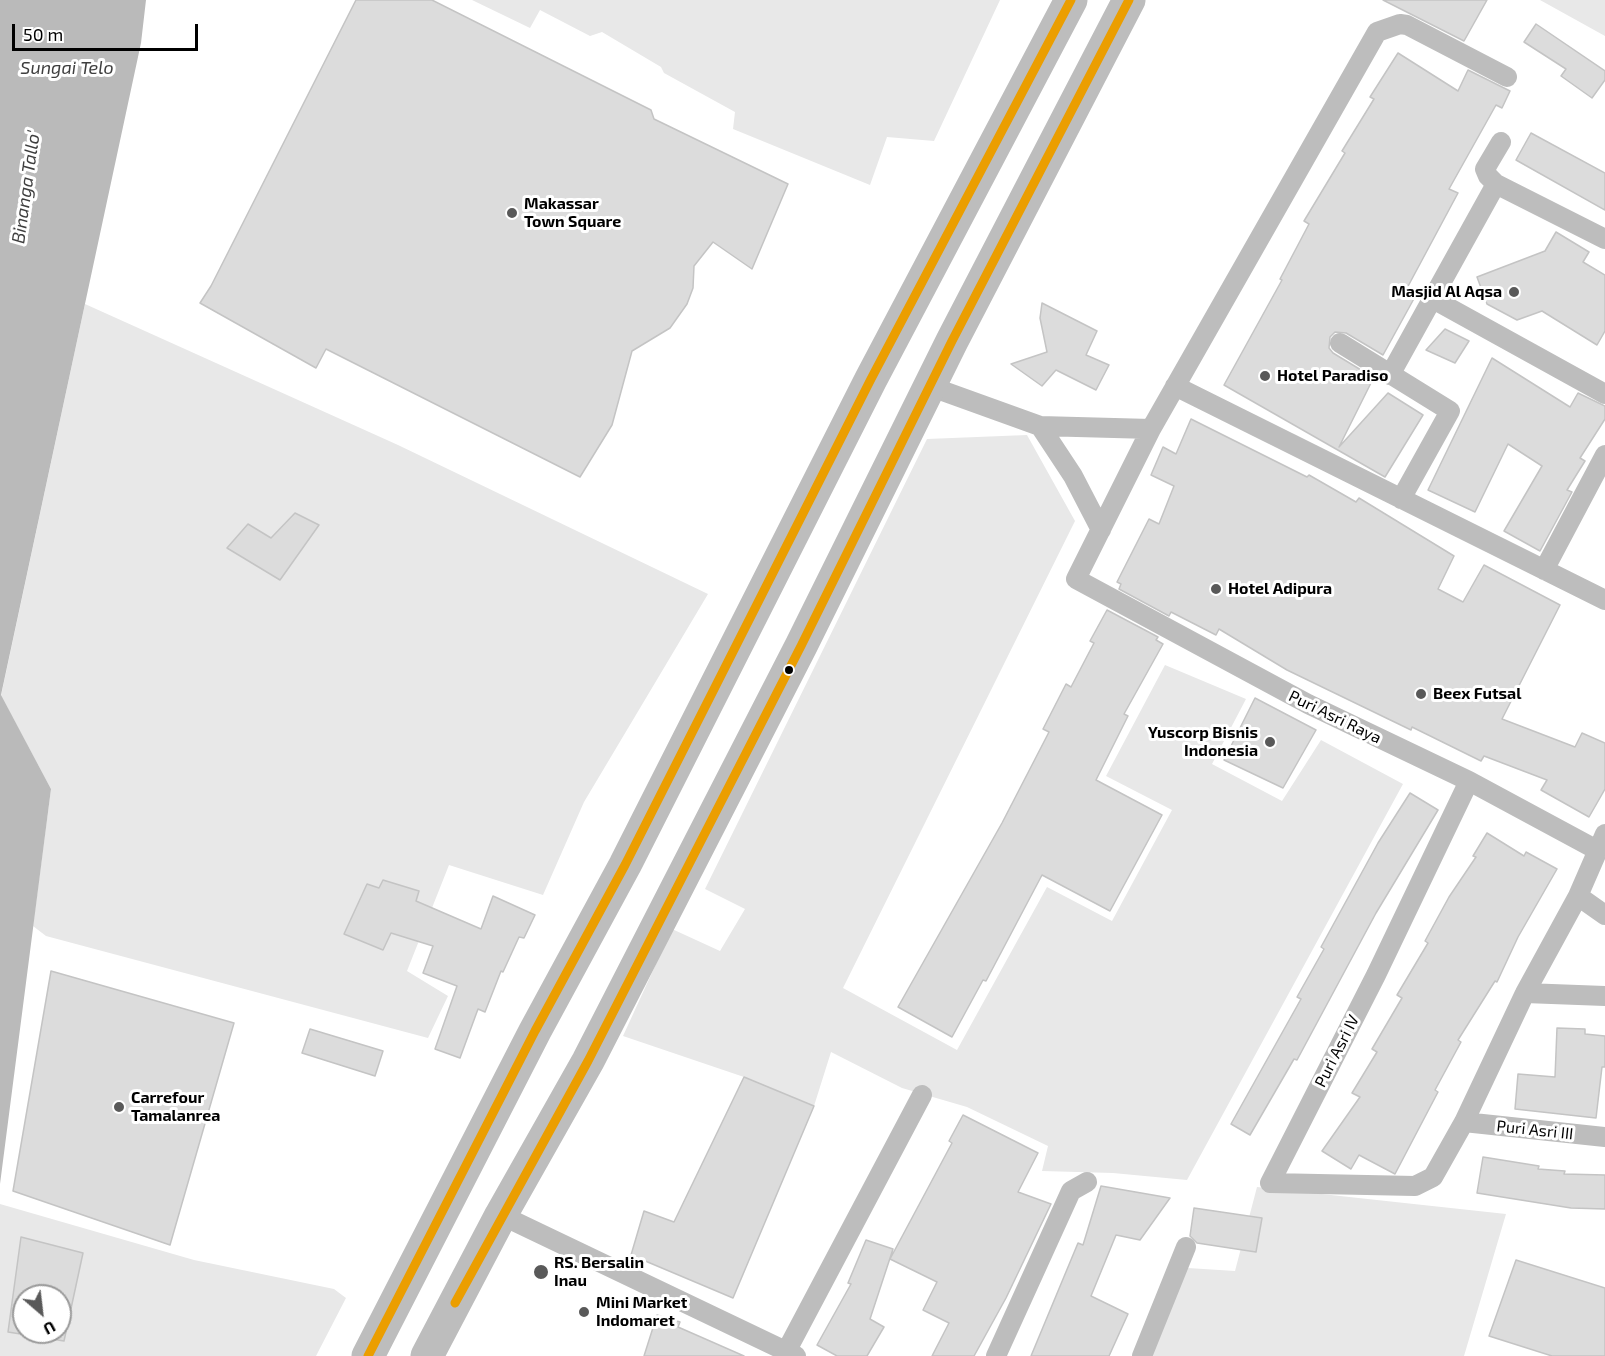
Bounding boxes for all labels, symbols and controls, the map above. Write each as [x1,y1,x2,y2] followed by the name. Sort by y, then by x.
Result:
[15,12,201,50] scale bar
[23,23,63,45] text: 50 m
[20,57,114,79] water label: Sungai Telo
[7,129,45,245] water label: Binanga Tallo'
[524,194,621,232] place label: Makassar Town Square
[505,206,519,220] marker: Makassar Town Square
[1391,282,1502,302] place label: Masjid Al Aqsa
[1507,285,1521,299] marker: Masjid Al Aqsa
[1277,366,1388,386] place label: Hotel Paradiso
[1258,369,1272,383] marker: Hotel Paradiso
[1228,579,1332,599] place label: Hotel Adipura
[1209,582,1223,596] marker: Hotel Adipura
[783,664,795,676] unlabelled marker
[1433,684,1521,704] place label: Beex Futsal
[1286,686,1384,748] street label: Puri Asri Raya
[1414,687,1428,701] marker: Beex Futsal
[1148,723,1258,761] place label: Yuscorp Bisnis Indonesia
[1263,735,1277,749] marker: Yuscorp Bisnis Indonesia
[1311,1012,1363,1090] street label: Puri Asri IV
[131,1088,220,1126] place label: Carrefour Tamalanrea
[112,1100,126,1114] marker: Carrefour Tamalanrea
[1496,1116,1574,1144] street label: Puri Asri III
[554,1253,644,1291] place label: RS. Bersalin Inau
[532,1263,550,1281] marker: RS. Bersalin Inau
[12,1284,72,1344] north arrow
[596,1293,687,1331] place label: Mini Market Indomaret
[577,1305,591,1319] marker: Mini Market Indomaret
[40,1318,59,1340] text: U

